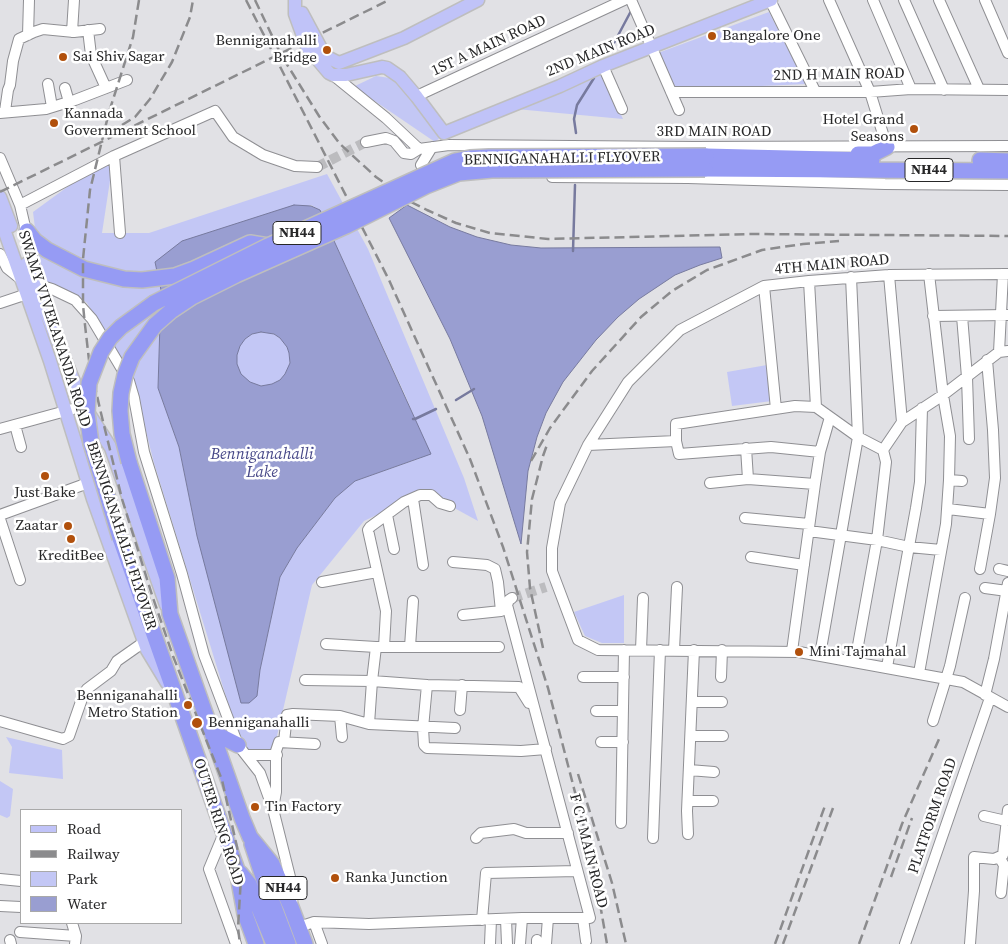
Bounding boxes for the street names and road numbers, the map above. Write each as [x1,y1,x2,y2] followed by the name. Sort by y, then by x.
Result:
[429,12,549,80] street label: 1ST A MAIN ROAD
[544,21,658,81] street label: 2ND MAIN ROAD
[773,65,905,85] street label: 2ND H MAIN ROAD
[657,123,771,141] street label: 3RD MAIN ROAD
[463,148,661,170] street label: BENNIGANAHALLI FLYOVER
[905,158,953,182] road number: NH44
[273,222,321,244] road number: NH44
[14,229,94,429] street label: SWAMY VIVEKANANDA ROAD
[774,251,890,279] street label: 4TH MAIN ROAD
[82,440,160,632] street label: BENNIGANAHALLI FLYOVER
[189,756,247,888] street label: OUTER RING ROAD
[905,756,961,876] street label: PLATFORM ROAD
[565,792,611,910] street label: F C I MAIN ROAD
[259,876,307,900] road number: NH44

